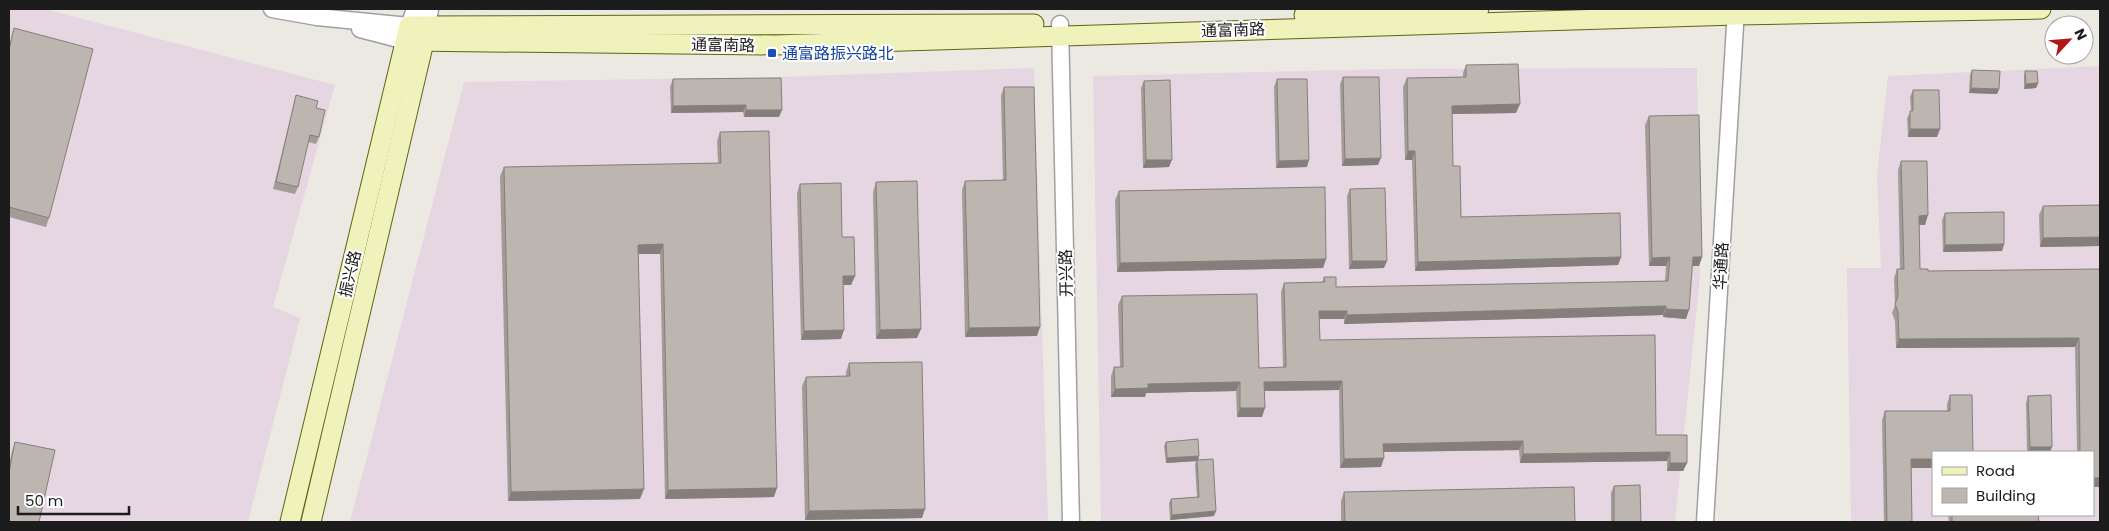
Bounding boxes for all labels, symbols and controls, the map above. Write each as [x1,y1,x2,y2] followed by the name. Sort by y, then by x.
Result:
[2044,15,2094,65] north arrow
[1201,17,1265,43] street label: 通富南路
[2069,25,2092,43] text: N
[691,33,755,57] street label: 通富南路
[782,42,894,65] place label: 通富路振兴路北
[766,47,778,59] marker: 通富路振兴路北
[1708,241,1734,291] street label: 华通路
[333,248,367,300] street label: 振兴路
[1054,249,1078,297] street label: 开兴路
[1932,451,2094,516] legend
[1976,460,2015,481] text: Road
[18,484,129,516] scale bar
[1976,485,2036,506] text: Building
[25,490,63,511] text: 50 m

